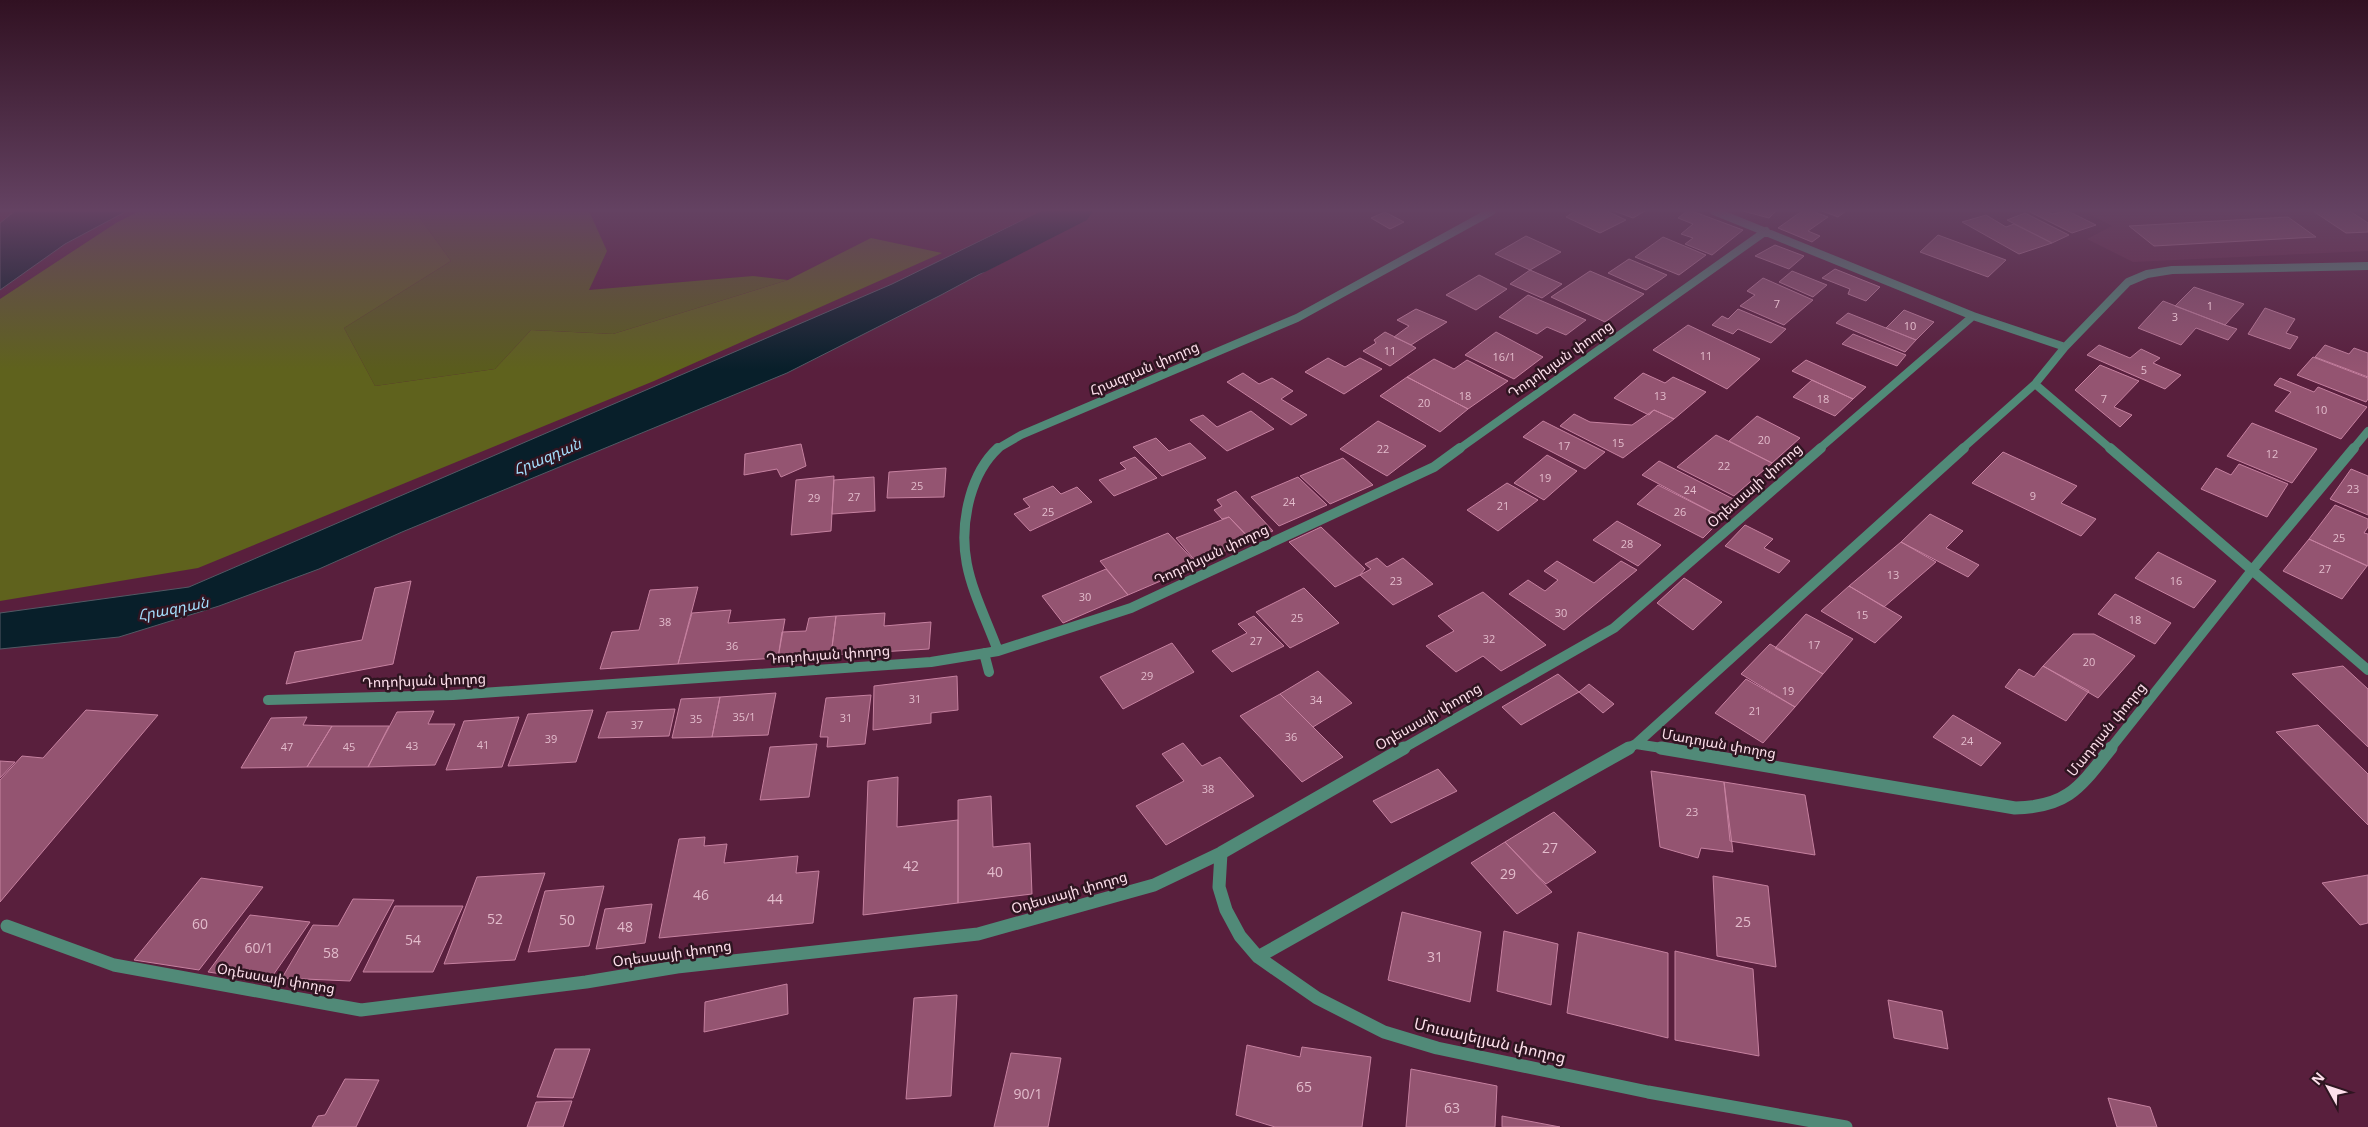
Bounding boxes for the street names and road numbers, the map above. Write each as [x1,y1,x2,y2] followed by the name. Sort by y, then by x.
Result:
[1504,316,1616,402] street label: Դոդոխյան փողոց
[1087,336,1201,400] street label: Հրազդան փողոց
[1703,439,1805,531] street label: Օդեսսայի փողոց
[1151,519,1271,589] street label: Դոդոխյան փողոց
[765,640,891,668] street label: Դոդոխյան փողոց
[362,668,486,692] street label: Դոդոխյան փողոց
[1371,678,1485,754] street label: Օդեսսայի փողոց
[2062,678,2150,780] street label: Մադոյան փողոց
[1660,724,1778,762] street label: Մադոյան փողոց
[1009,866,1129,918] street label: Օդեսսայի փողոց
[611,935,733,971] street label: Օդեսսայի փողոց
[215,958,337,998] street label: Օդեսսայի փողոց
[1412,1012,1568,1068] street label: Մուսայելյան փողոց

